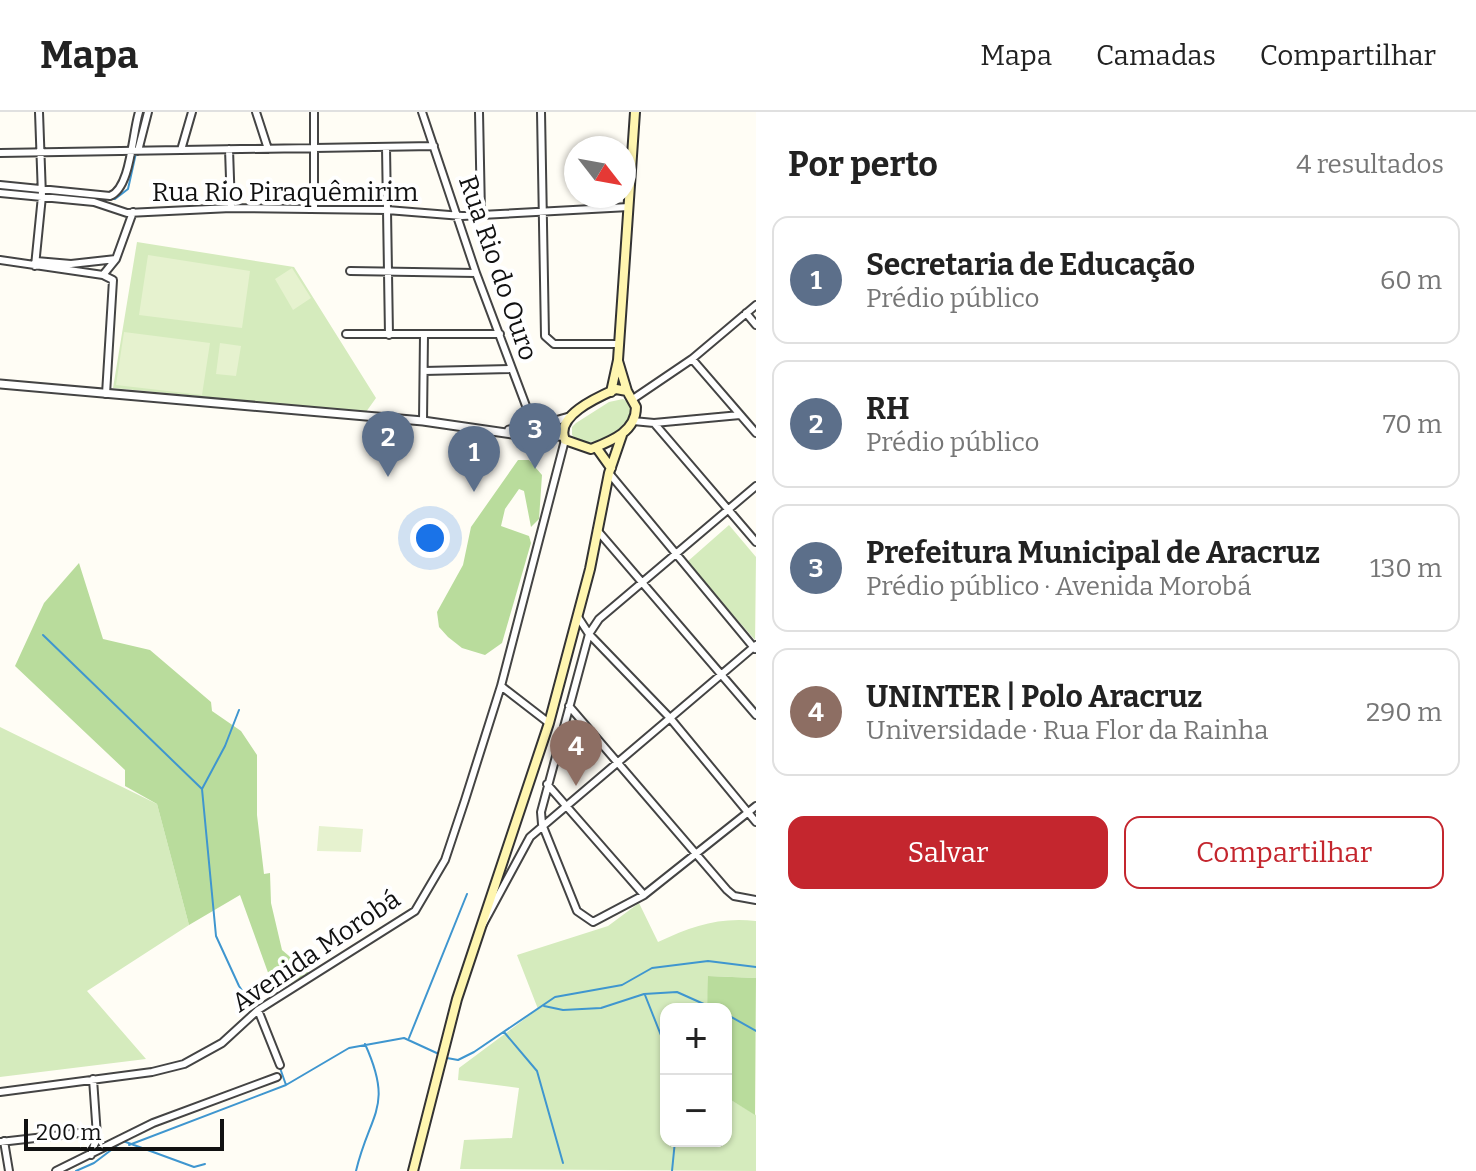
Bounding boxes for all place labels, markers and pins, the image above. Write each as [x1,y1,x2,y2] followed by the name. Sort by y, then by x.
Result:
[509,403,561,469] pin: 3
[362,411,414,477] pin: 2
[448,426,500,492] pin: 1
[550,720,602,786] pin: 4

